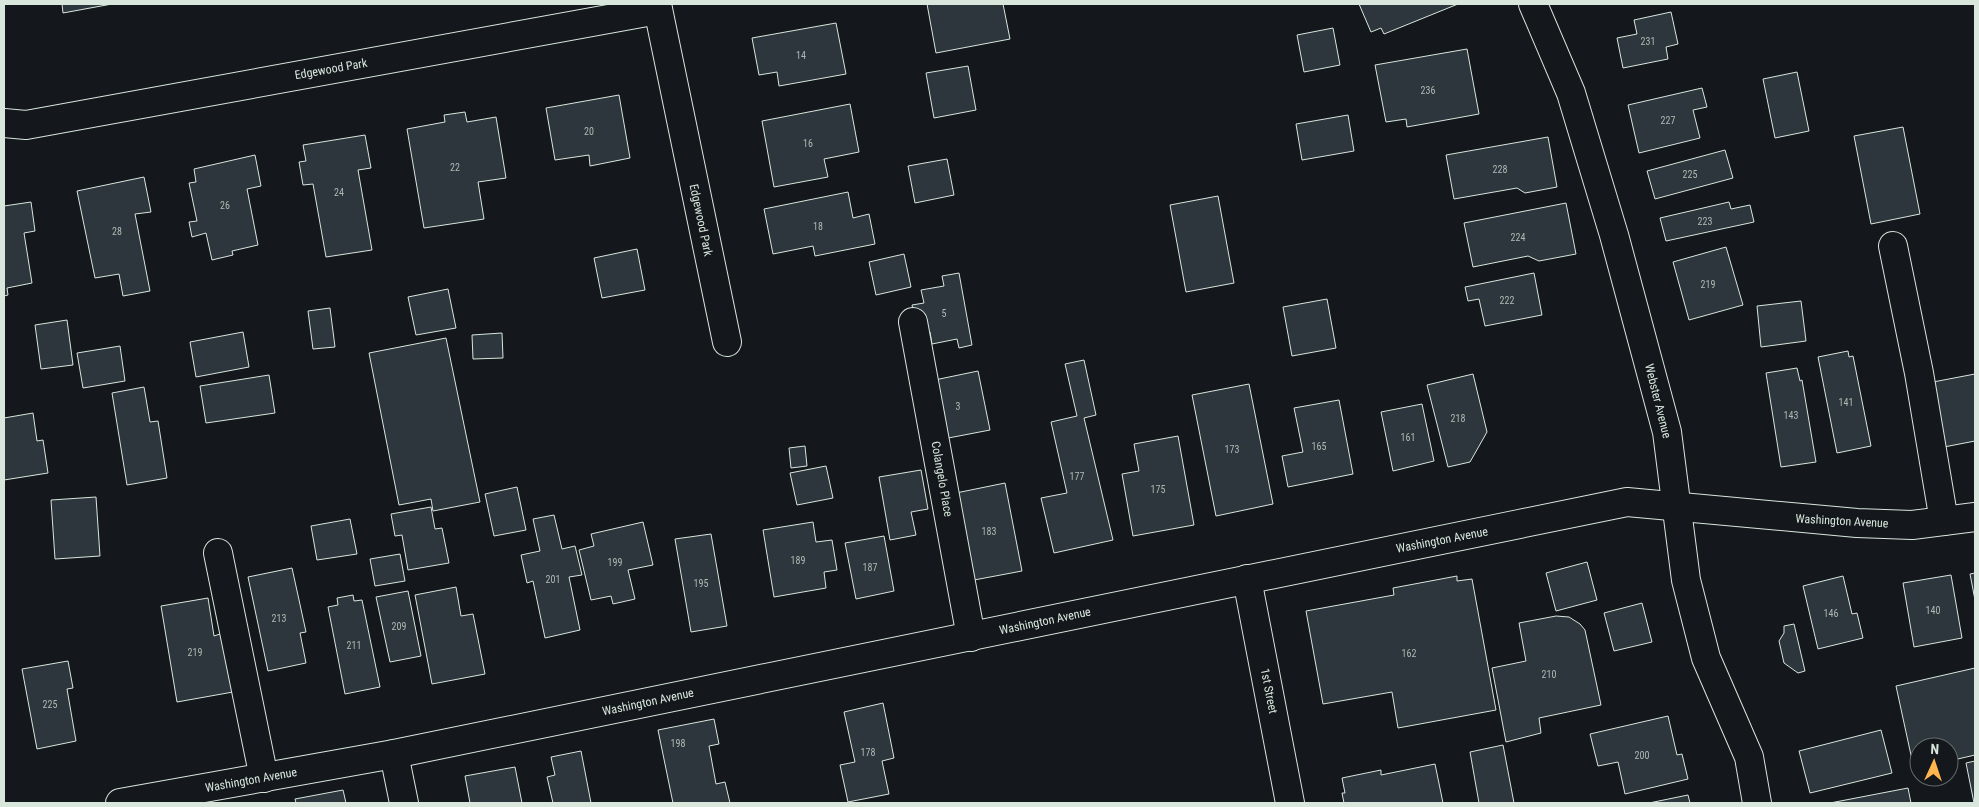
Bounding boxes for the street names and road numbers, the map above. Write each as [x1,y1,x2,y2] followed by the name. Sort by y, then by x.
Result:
[294,56,369,82] street label: Edgewood Park
[687,183,716,258] street label: Edgewood Park
[1642,362,1674,440] street label: Webster Avenue
[928,440,956,518] street label: Colangelo Place
[1795,512,1889,530] street label: Washington Avenue
[1395,524,1489,556] street label: Washington Avenue
[998,604,1092,638] street label: Washington Avenue
[1258,667,1280,715] street label: 1st Street
[601,685,695,719] street label: Washington Avenue
[204,765,298,795] street label: Washington Avenue

